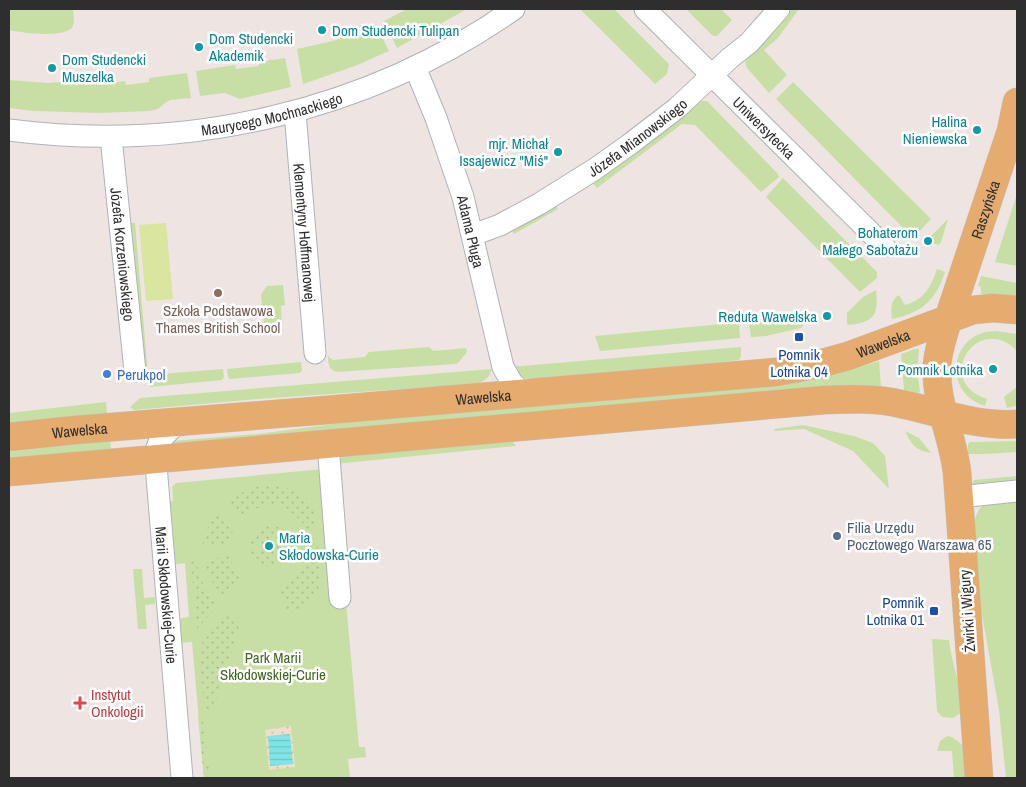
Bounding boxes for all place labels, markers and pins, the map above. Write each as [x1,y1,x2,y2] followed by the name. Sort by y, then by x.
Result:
[332,20,459,41] place label: Dom Studencki Tulipan
[316,24,328,36] marker: Dom Studencki Tulipan
[208,28,293,66] place label: Dom Studencki Akademik
[193,41,205,53] marker: Dom Studencki Akademik
[62,49,146,87] place label: Dom Studencki Muszelka
[46,62,58,74] marker: Dom Studencki Muszelka
[903,111,967,149] place label: Halina Nieniewska
[971,124,983,136] marker: Halina Nieniewska
[459,133,549,171] place label: mjr. Michał Issajewicz "Miś"
[552,146,564,158] marker: mjr. Michał Issajewicz "Miś"
[822,222,918,260] place label: Bohaterom Małego Sabotażu
[922,235,934,247] marker: Bohaterom Małego Sabotażu
[212,287,224,299] marker: Szkoła Podstawowa Thames British School
[156,300,280,338] place label: Szkoła Podstawowa Thames British School
[718,306,817,327] place label: Reduta Wawelska
[821,310,833,322] marker: Reduta Wawelska
[793,331,805,343] marker: Pomnik Lotnika 04
[770,344,828,382] place label: Pomnik Lotnika 04
[898,359,983,380] place label: Pomnik Lotnika
[987,363,999,375] marker: Pomnik Lotnika
[117,364,166,385] place label: Perukpol
[101,368,113,380] marker: Perukpol
[847,517,992,555] place label: Filia Urzędu Pocztowego Warszawa 65
[279,527,379,565] place label: Maria Skłodowska-Curie
[831,530,843,542] marker: Filia Urzędu Pocztowego Warszawa 65
[263,540,275,552] marker: Maria Skłodowska-Curie
[867,592,925,630] place label: Pomnik Lotnika 01
[928,605,940,617] marker: Pomnik Lotnika 01
[91,684,144,722] place label: Instytut Onkologii
[73,696,87,710] marker: Instytut Onkologii

